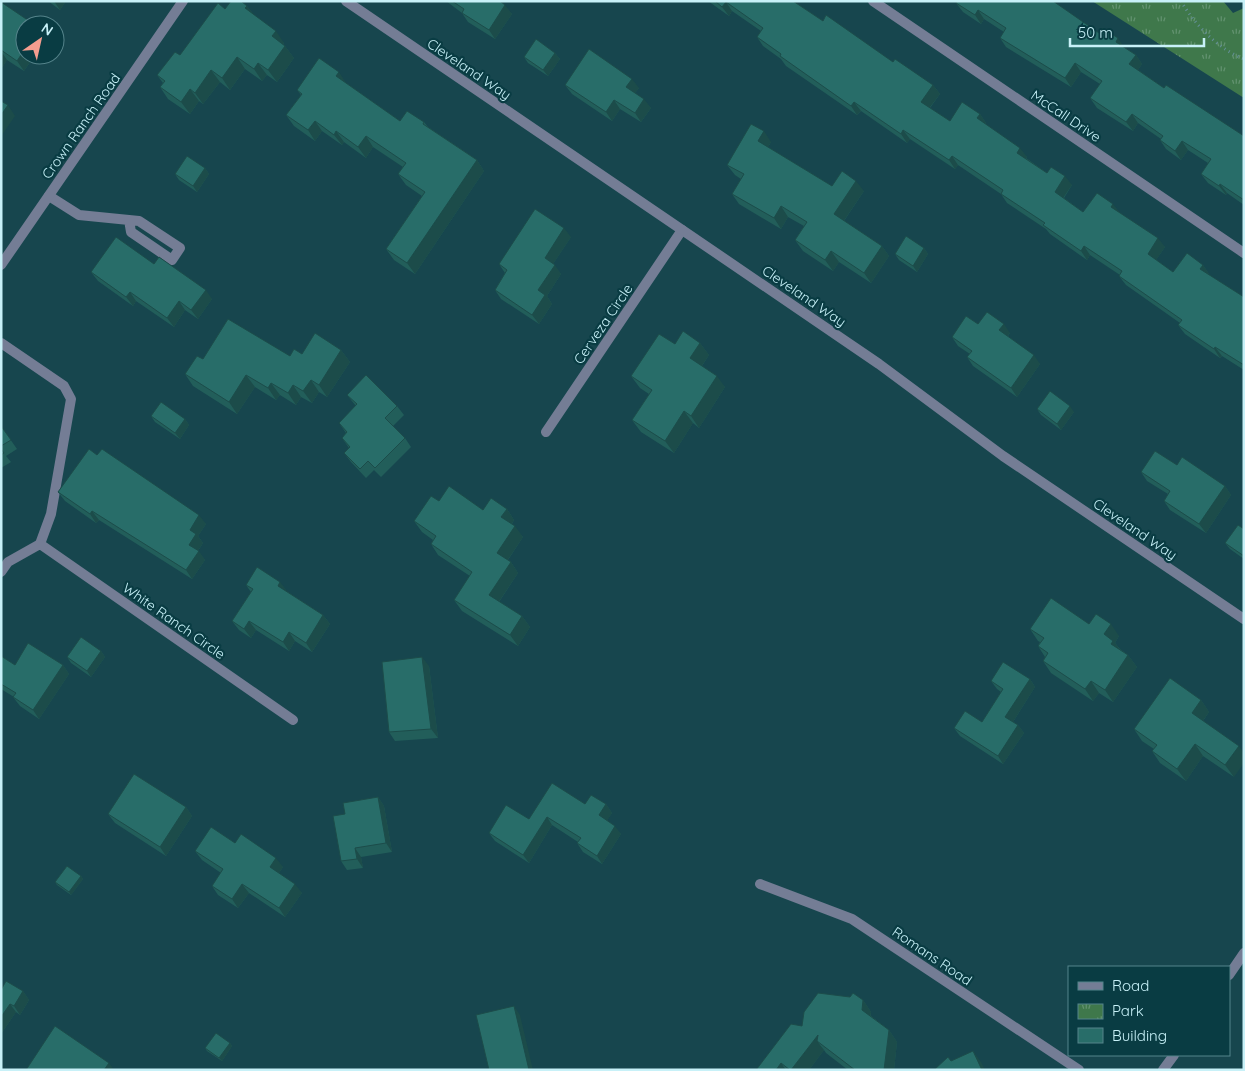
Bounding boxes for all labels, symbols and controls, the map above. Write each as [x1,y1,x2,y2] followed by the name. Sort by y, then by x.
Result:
[15,15,65,65] north arrow
[1070,15,1204,47] scale bar
[38,19,57,40] text: N
[1078,23,1113,42] text: 50 m
[424,34,514,104] street label: Cleveland Way
[38,70,124,182] street label: Crown Ranch Road
[1028,86,1104,146] street label: McCall Drive
[759,261,849,331] street label: Cleveland Way
[570,280,636,368] street label: Cerveza Circle
[1090,494,1180,564] street label: Cleveland Way
[119,579,229,663] street label: White Ranch Circle
[889,923,975,989] street label: Romans Road
[1068,966,1230,1056] legend
[1112,976,1149,995] text: Road
[1112,1001,1144,1020] text: Park
[1112,1026,1167,1045] text: Building

